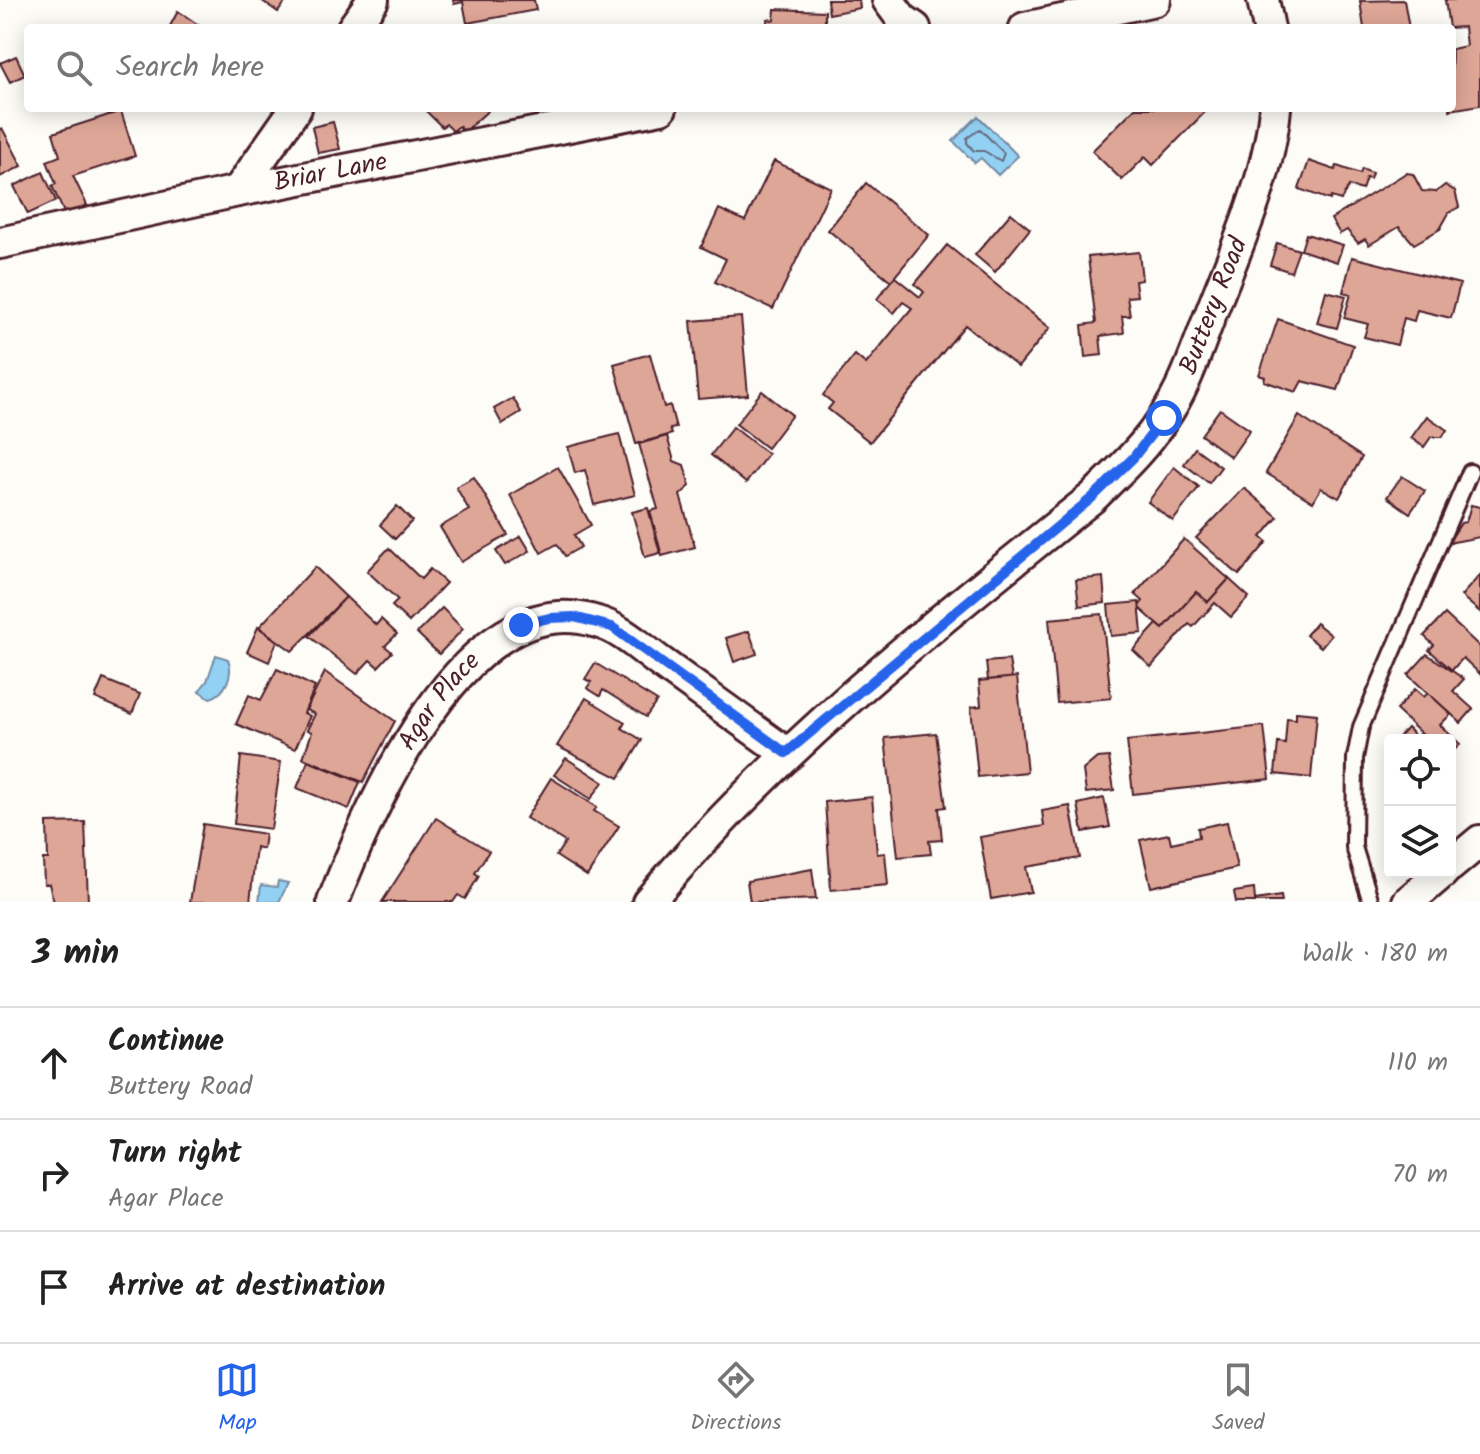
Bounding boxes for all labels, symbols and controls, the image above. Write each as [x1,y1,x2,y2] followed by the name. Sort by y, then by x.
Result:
[24,24,1456,112] search box
[116,44,264,92] text: Search here
[52,46,96,90] icon: search
[270,141,391,204] street label: Briar Lane
[1168,230,1260,381] street label: Buttery Road
[1146,400,1182,436] route start
[503,607,539,643] route end
[388,642,491,759] street label: Agar Place
[1384,734,1456,878] map controls
[1384,734,1456,806] button: locate
[1384,806,1456,878] button: layers
[32,927,119,981] text: 3 min
[1302,933,1448,975] text: Walk · 180 m
[108,1018,224,1066] text: Continue
[32,1041,76,1085] icon: ahead
[1388,1042,1448,1084] text: 110 m
[108,1066,252,1108] text: Buttery Road
[108,1130,241,1178] text: Turn right
[32,1153,76,1197] icon: right
[1392,1154,1448,1196] text: 70 m
[108,1178,223,1220] text: Agar Place
[108,1263,385,1311] text: Arrive at destination
[32,1265,76,1309] icon: arrive
[215,1358,259,1441] tab: Map
[690,1358,782,1441] tab: Directions
[1212,1358,1265,1441] tab: Saved

